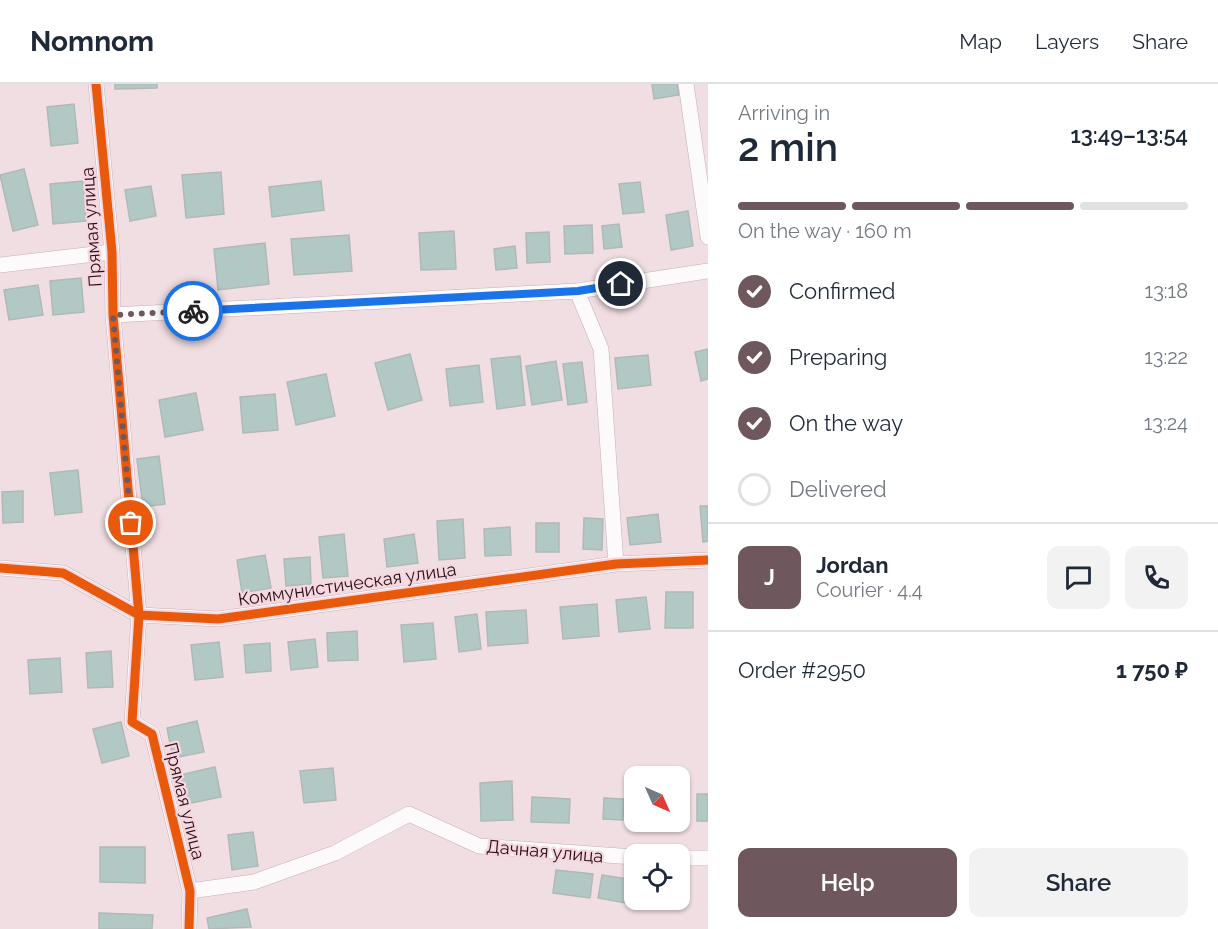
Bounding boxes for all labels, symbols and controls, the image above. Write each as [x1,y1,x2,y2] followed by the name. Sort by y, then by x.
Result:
[30,25,154,58] text: Nomnom
[959,29,1002,54] text: Map
[1035,29,1099,54] text: Layers
[1132,29,1188,54] text: Share
[738,101,830,125] text: Arriving in
[1070,122,1188,148] text: 13:49–13:54
[738,124,838,170] text: 2 min
[76,166,106,288] street label: Прямая улица
[738,219,912,243] text: On the way · 160 m
[595,258,646,309] pin
[604,267,637,300] icon: home
[738,275,771,308] icon: check
[789,278,896,304] text: Confirmed
[1145,279,1188,303] text: 13:18
[163,281,223,341] courier
[177,295,210,328] icon: bike
[738,341,771,374] icon: check
[789,344,887,370] text: Preparing
[1144,345,1188,369] text: 13:22
[738,407,771,440] icon: check
[789,410,903,436] text: On the way
[1144,411,1188,435] text: 13:24
[789,476,887,502] text: Delivered
[105,497,156,548] pin
[114,506,147,539] icon: bag
[1047,546,1110,609] button: chat
[1125,546,1188,609] button: phone
[816,552,888,578] text: Jordan
[237,558,457,610] street label: Коммунистическая улица
[764,564,775,590] text: J
[816,578,923,602] text: Courier · 4.4
[738,657,866,683] text: Order #2950
[1116,657,1188,683] text: 1 750 ₽
[160,740,210,862] street label: Прямая улица
[624,766,690,832] north arrow
[624,766,690,910] map controls
[486,835,604,867] street label: Дачная улица
[624,844,690,910] button: locate
[738,848,957,917] button: Help
[969,848,1188,917] button: Share

